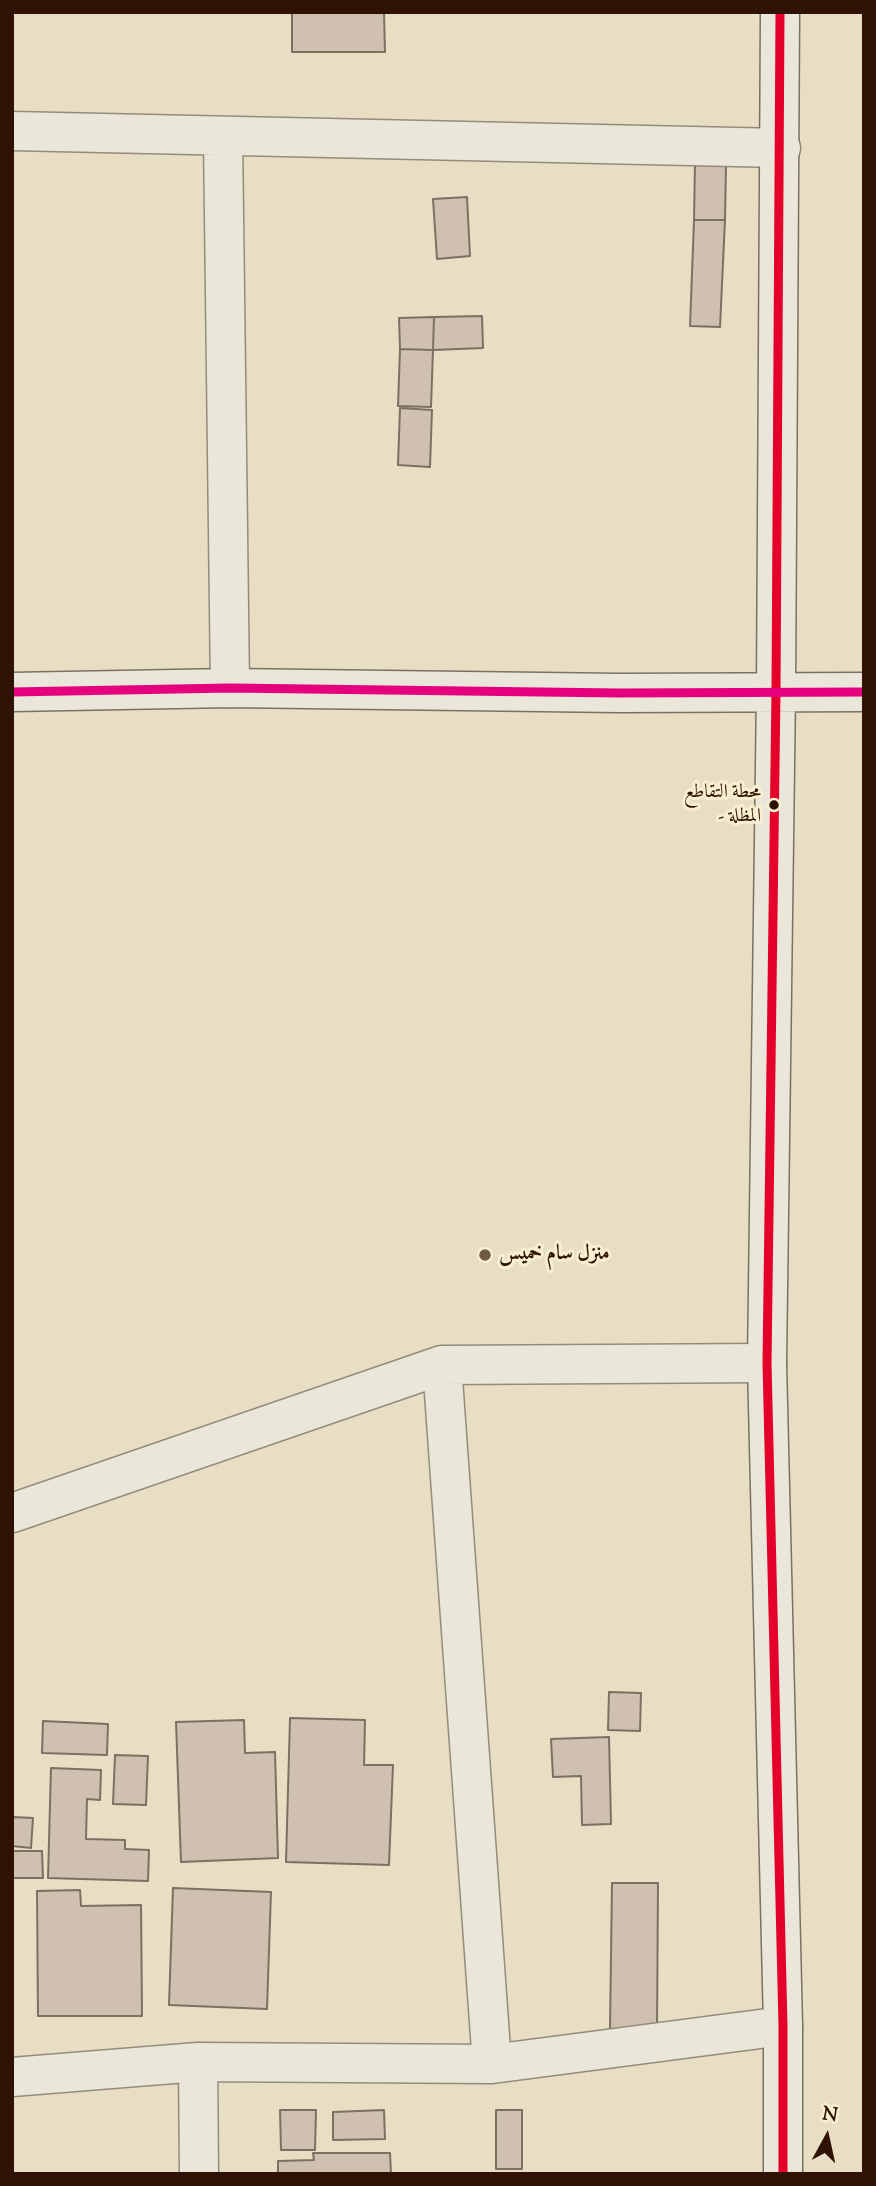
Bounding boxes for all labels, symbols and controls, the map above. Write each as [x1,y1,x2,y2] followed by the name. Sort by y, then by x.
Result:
[684,783,761,827] place label: محطة التقاطع - المظلة
[767,798,781,812] marker: محطة التقاطع - المظلة
[499,1242,610,1268] place label: منزل سام خميس
[477,1247,493,1263] marker: منزل سام خميس
[821,2101,839,2130] text: N
[792,2102,862,2172] north arrow

